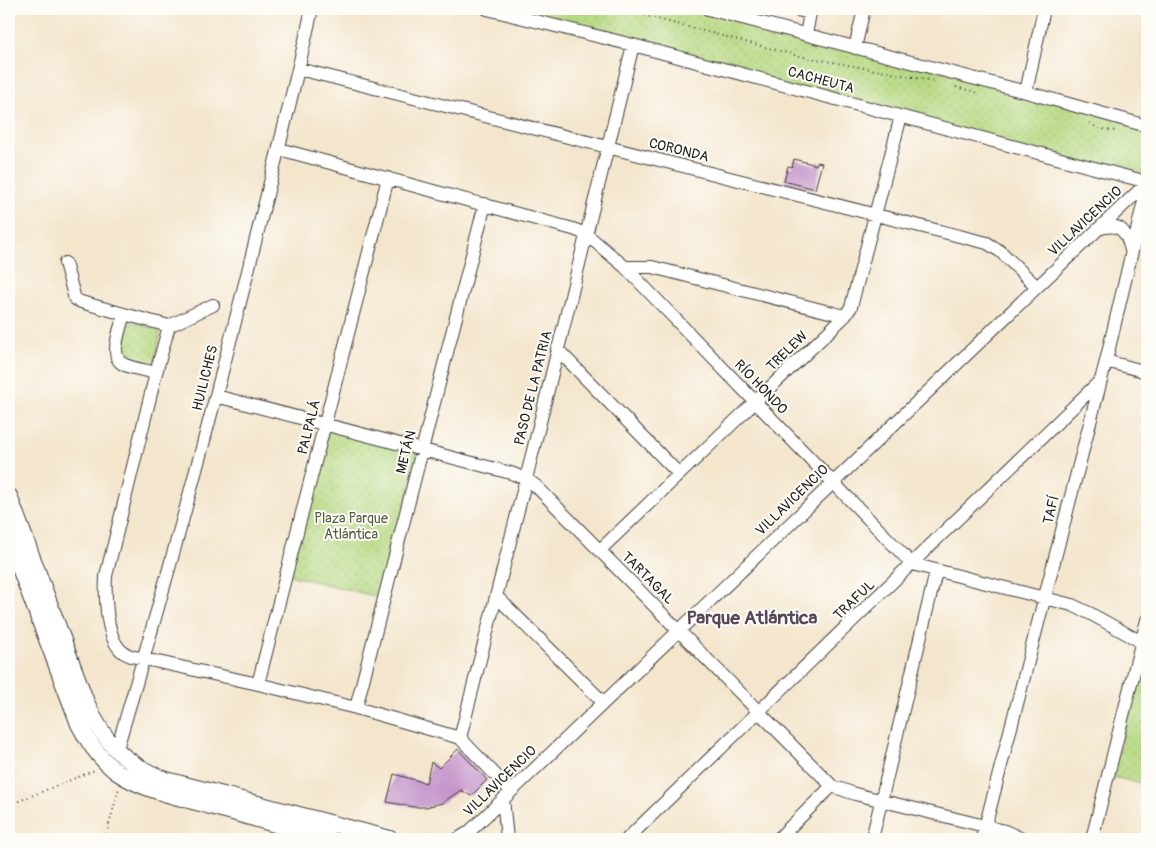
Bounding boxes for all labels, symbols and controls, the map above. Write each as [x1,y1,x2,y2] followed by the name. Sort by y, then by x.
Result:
[786,63,856,97] street label: CACHEUTA
[647,134,711,166] street label: CORONDA
[1045,182,1126,260] street label: VILLAVICENCIO
[763,327,811,375] street label: TRELEW
[511,329,555,447] street label: PASO DE LA PATRIA
[189,343,221,413] street label: HUILICHES
[731,356,792,418] street label: RÍO HONDO
[293,398,324,456] street label: PALPALÁ
[391,428,420,475] street label: METÁN
[752,461,832,539] street label: VILLAVICENCIO
[1038,494,1063,526] street label: TAFÍ
[314,510,388,543] park label: Plaza Parque Atlántica
[618,548,678,608] street label: TARTAGAL
[830,576,878,624] street label: TRAFUL
[687,606,818,630] district label: Parque Atlántica
[460,742,540,820] street label: VILLAVICENCIO

